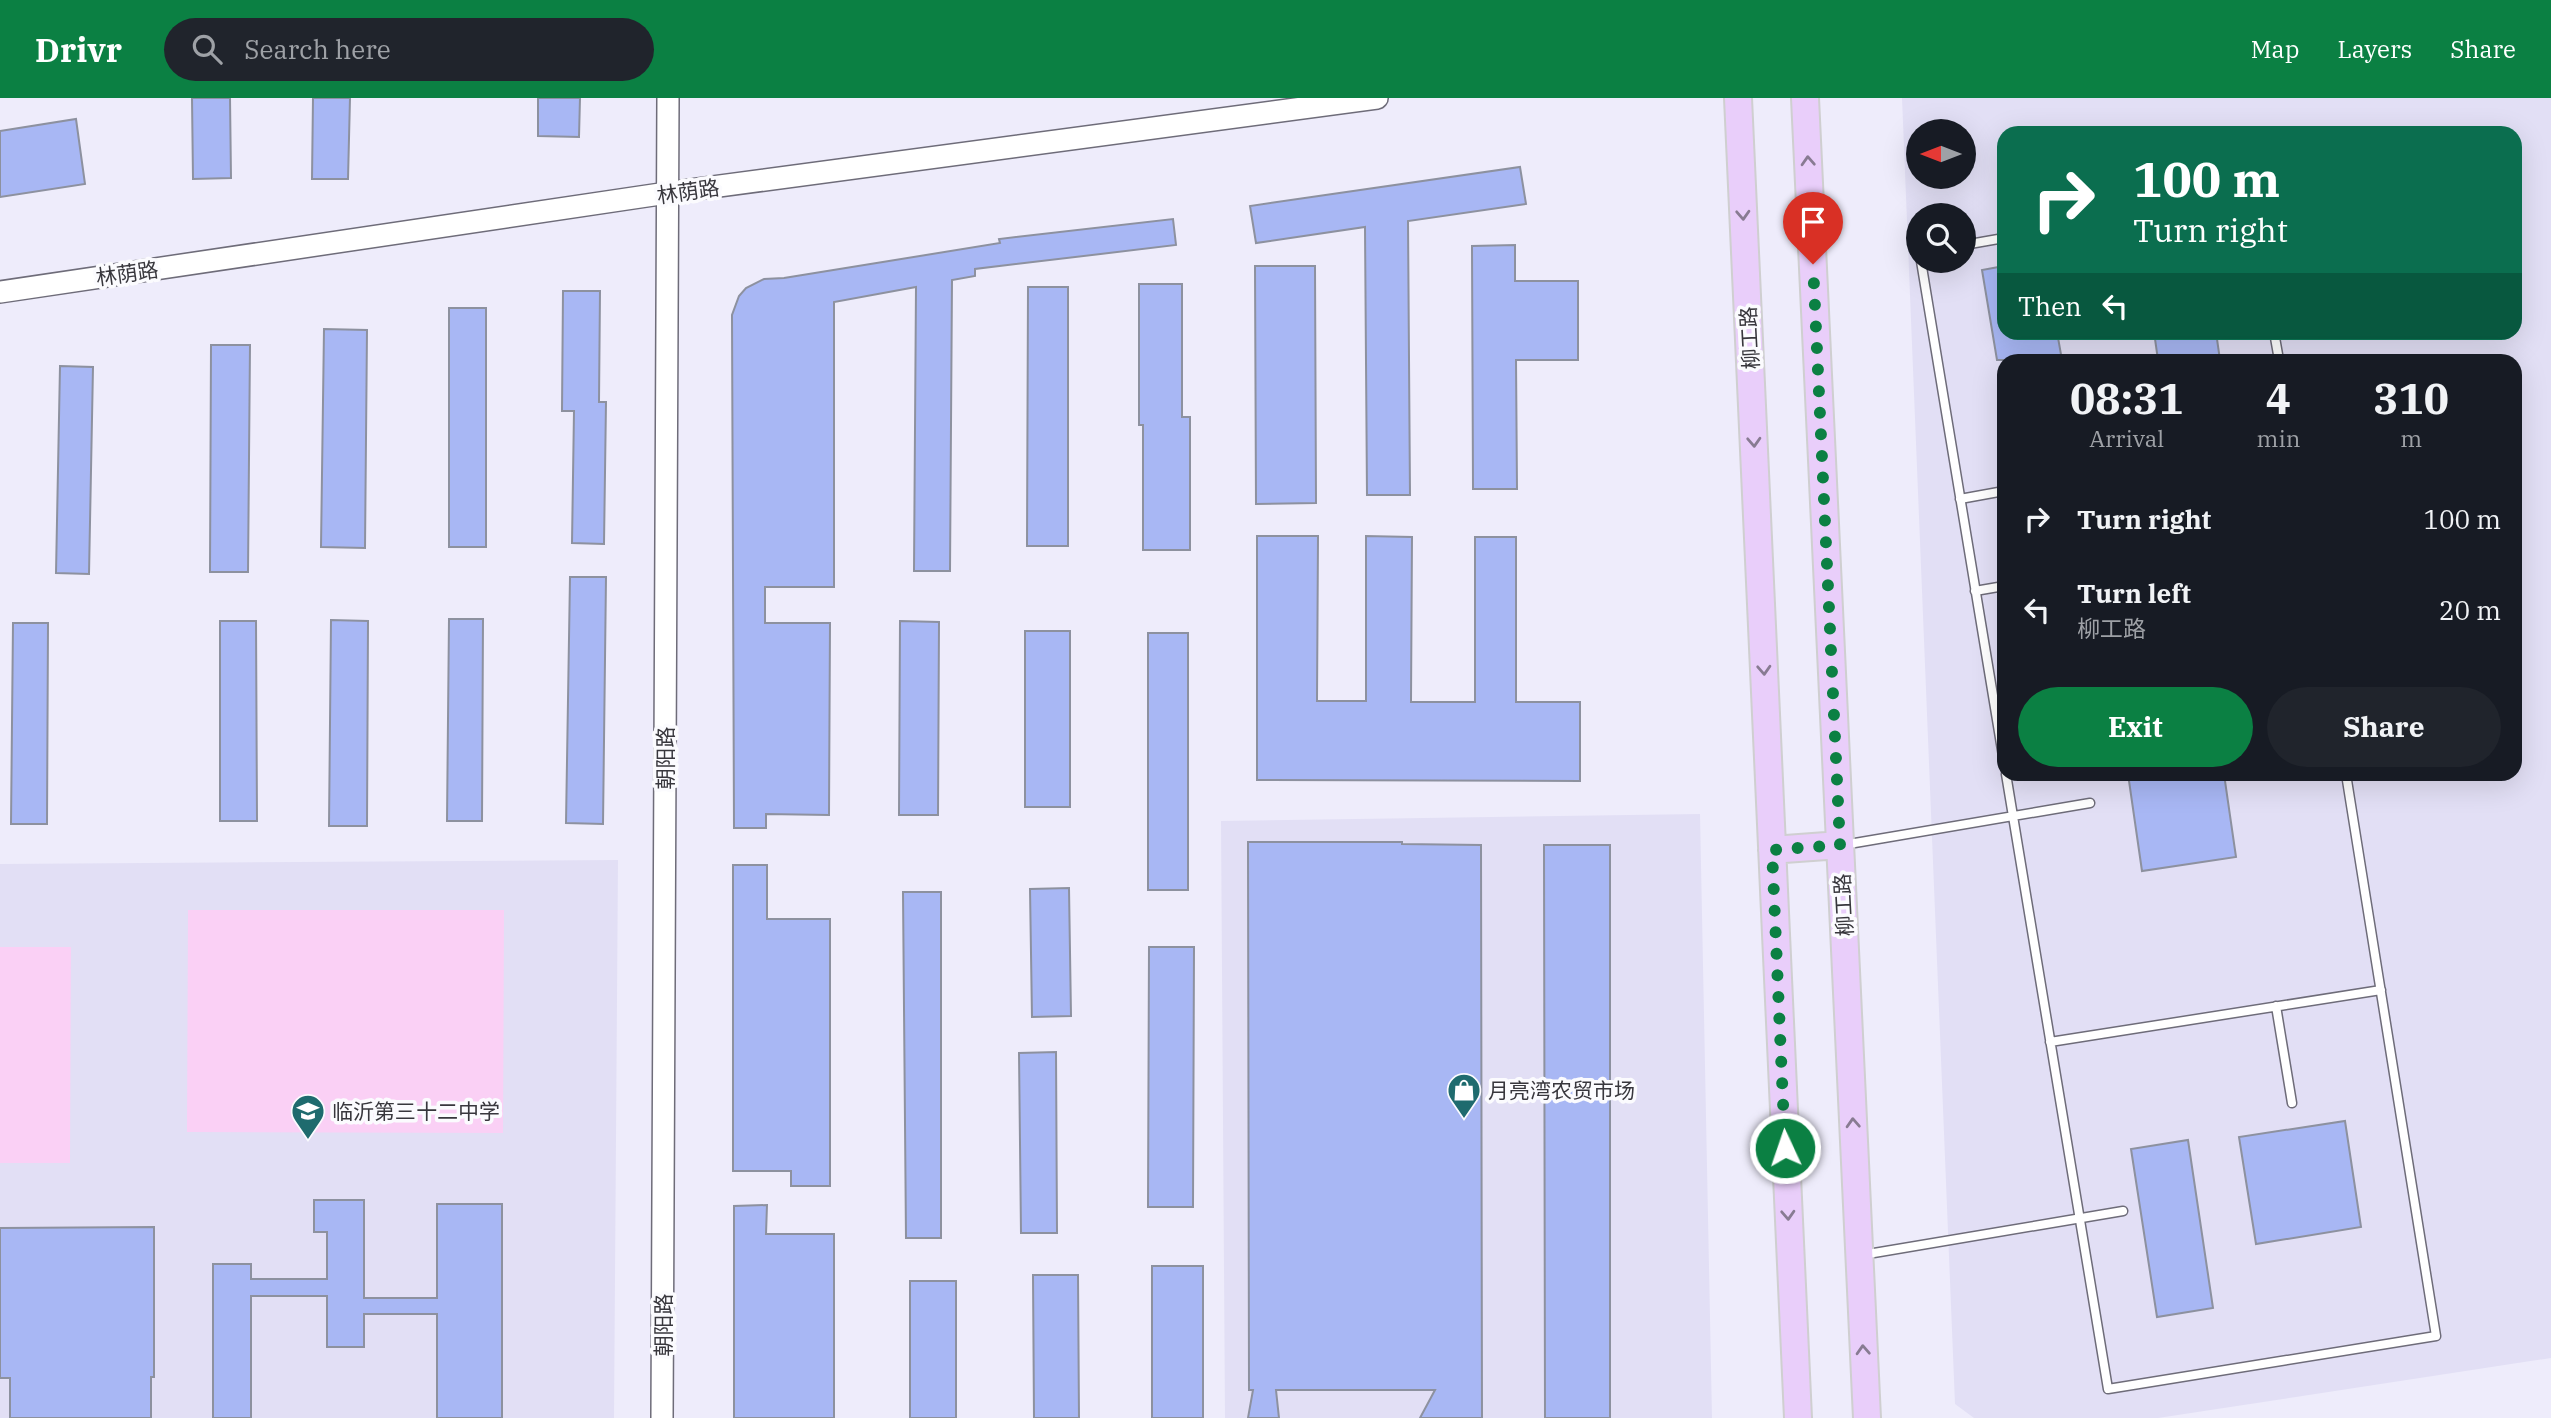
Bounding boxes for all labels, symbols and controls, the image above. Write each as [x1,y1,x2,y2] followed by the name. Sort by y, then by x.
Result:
[164,18,654,81] search box
[35,28,122,71] text: Drivr
[188,30,226,68] icon: search
[244,32,391,66] text: Search here
[2251,33,2299,65] text: Map
[2337,33,2412,65] text: Layers
[2450,33,2516,65] text: Share
[1906,119,1976,189] north arrow
[1906,119,1976,273] map controls
[2133,147,2280,210] text: 100 m
[2018,154,2109,245] icon: right
[1801,155,1816,166] one-way arrow
[655,173,721,209] street label: 林荫路
[1783,192,1843,264] pin
[1794,203,1832,241] icon: arrive
[1906,203,1976,273] button: search
[2133,209,2288,251] text: Turn right
[1736,210,1751,221] one-way arrow
[94,255,160,291] street label: 林荫路
[2096,287,2134,325] icon: left
[2018,289,2082,323] text: Then
[1733,306,1765,370] street label: 柳工路
[2070,371,2184,426] text: 08:31
[2266,371,2291,426] text: 4
[2373,371,2449,426] text: 310
[2089,423,2164,453] text: Arrival
[2257,423,2300,453] text: min
[2400,423,2422,453] text: m
[1746,437,1761,448] one-way arrow
[2018,500,2056,538] icon: right
[2077,502,2211,536] text: Turn right
[2423,502,2501,536] text: 100 m
[2077,576,2191,610] text: Turn left
[2018,591,2056,629] icon: left
[2439,593,2501,627] text: 20 m
[2077,613,2146,643] text: 柳工路
[1756,664,1771,675] one-way arrow
[2018,687,2253,767] button: Exit
[2267,687,2501,767] button: Share
[651,727,679,790] street label: 朝阳路
[1827,873,1859,937] street label: 柳工路
[1445,1071,1483,1120] shop icon: 月亮湾农贸市场
[1488,1076,1635,1104] place label: 月亮湾农贸市场
[289,1092,327,1141] school or university icon: 临沂第三十二中学
[332,1097,500,1125] place label: 临沂第三十二中学
[1748,1111,1822,1185] position arrow
[1845,1117,1860,1128] one-way arrow
[1781,1210,1796,1221] one-way arrow
[649,1294,677,1357] street label: 朝阳路
[1856,1344,1871,1355] one-way arrow

